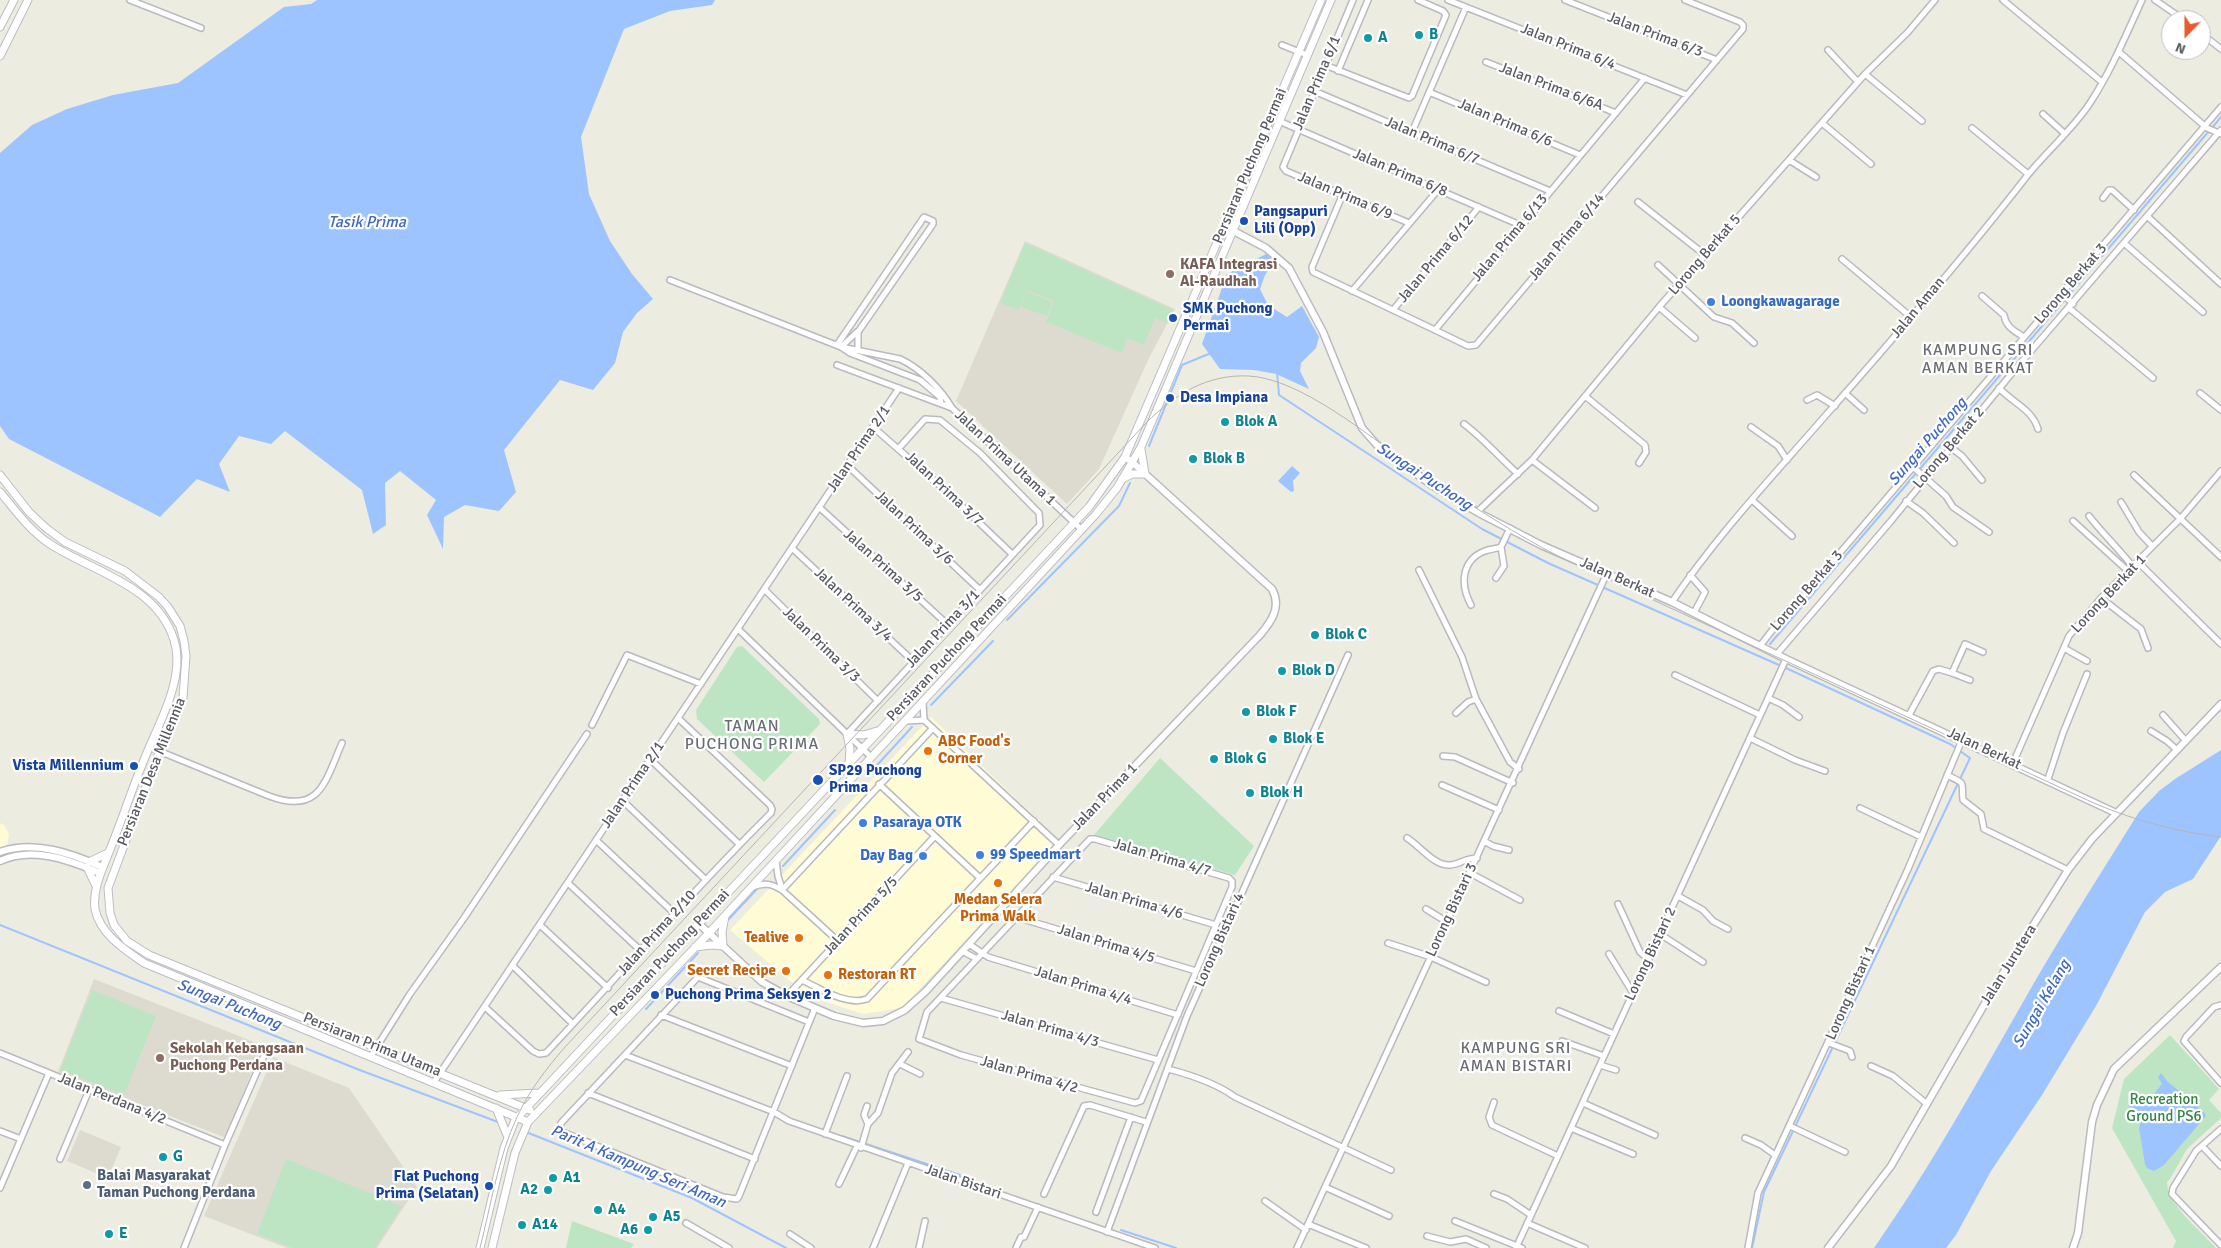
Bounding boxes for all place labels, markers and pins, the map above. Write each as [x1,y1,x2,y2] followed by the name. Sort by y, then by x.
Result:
[1429,26,1438,44] place label: B
[1378,29,1388,47] place label: A
[1413,29,1425,41] marker: B
[1362,32,1374,44] marker: A
[1254,203,1328,238] place label: Pangsapuri Lili (Opp)
[1238,215,1250,227] marker: Pangsapuri Lili (Opp)
[1180,256,1277,291] place label: KAFA Integrasi Al-Raudhah
[1164,268,1176,280] marker: KAFA Integrasi Al-Raudhah
[1721,293,1840,311] place label: Loongkawagarage
[1705,296,1717,308] marker: Loongkawagarage
[1183,300,1273,335] place label: SMK Puchong Permai
[1167,312,1179,324] marker: SMK Puchong Permai
[1180,389,1268,407] place label: Desa Impiana
[1164,392,1176,404] marker: Desa Impiana
[1235,413,1277,431] place label: Blok A
[1219,416,1231,428] marker: Blok A
[1203,450,1245,468] place label: Blok B
[1187,453,1199,465] marker: Blok B
[1325,626,1367,644] place label: Blok C
[1309,629,1321,641] marker: Blok C
[1292,662,1335,680] place label: Blok D
[1276,665,1288,677] marker: Blok D
[1256,703,1297,721] place label: Blok F
[1240,706,1252,718] marker: Blok F
[1283,730,1324,748] place label: Blok E
[938,733,1010,768] place label: ABC Food's Corner
[1267,733,1279,745] marker: Blok E
[922,745,934,757] marker: ABC Food's Corner
[1224,750,1267,768] place label: Blok G
[1208,753,1220,765] marker: Blok G
[12,757,124,775] place label: Vista Millennium
[128,760,140,772] marker: Vista Millennium
[829,762,922,797] place label: SP29 Puchong Prima
[811,773,825,787] marker: SP29 Puchong Prima
[1260,784,1303,802] place label: Blok H
[1244,787,1256,799] marker: Blok H
[873,814,962,832] place label: Pasaraya OTK
[857,817,869,829] marker: Pasaraya OTK
[990,846,1081,864] place label: 99 Speedmart
[860,847,913,865] place label: Day Bag
[974,849,986,861] marker: 99 Speedmart
[917,850,929,862] marker: Day Bag
[992,877,1004,889] marker: Medan Selera Prima Walk
[954,891,1042,926] place label: Medan Selera Prima Walk
[744,929,789,947] place label: Tealive
[793,932,805,944] marker: Tealive
[687,962,776,980] place label: Secret Recipe
[780,965,792,977] marker: Secret Recipe
[838,966,916,984] place label: Restoran RT
[822,969,834,981] marker: Restoran RT
[665,986,832,1004] place label: Puchong Prima Seksyen 2
[649,989,661,1001] marker: Puchong Prima Seksyen 2
[170,1040,304,1075] place label: Sekolah Kebangsaan Puchong Perdana
[154,1052,166,1064] marker: Sekolah Kebangsaan Puchong Perdana
[173,1148,183,1166] place label: G
[157,1151,169,1163] marker: G
[97,1167,256,1202] place label: Balai Masyarakat Taman Puchong Perdana
[376,1168,479,1203] place label: Flat Puchong Prima (Selatan)
[563,1169,581,1187] place label: A1
[547,1172,559,1184] marker: A1
[81,1179,93,1191] marker: Balai Masyarakat Taman Puchong Perdana
[483,1180,495,1192] marker: Flat Puchong Prima (Selatan)
[520,1181,538,1199] place label: A2
[542,1184,554,1196] marker: A2
[608,1201,626,1219] place label: A4
[592,1204,604,1216] marker: A4
[663,1208,681,1226] place label: A5
[647,1211,659,1223] marker: A5
[532,1216,558,1234] place label: A14
[516,1219,528,1231] marker: A14
[620,1221,638,1239] place label: A6
[642,1224,654,1236] marker: A6
[119,1225,128,1243] place label: E
[103,1228,115,1240] marker: E

